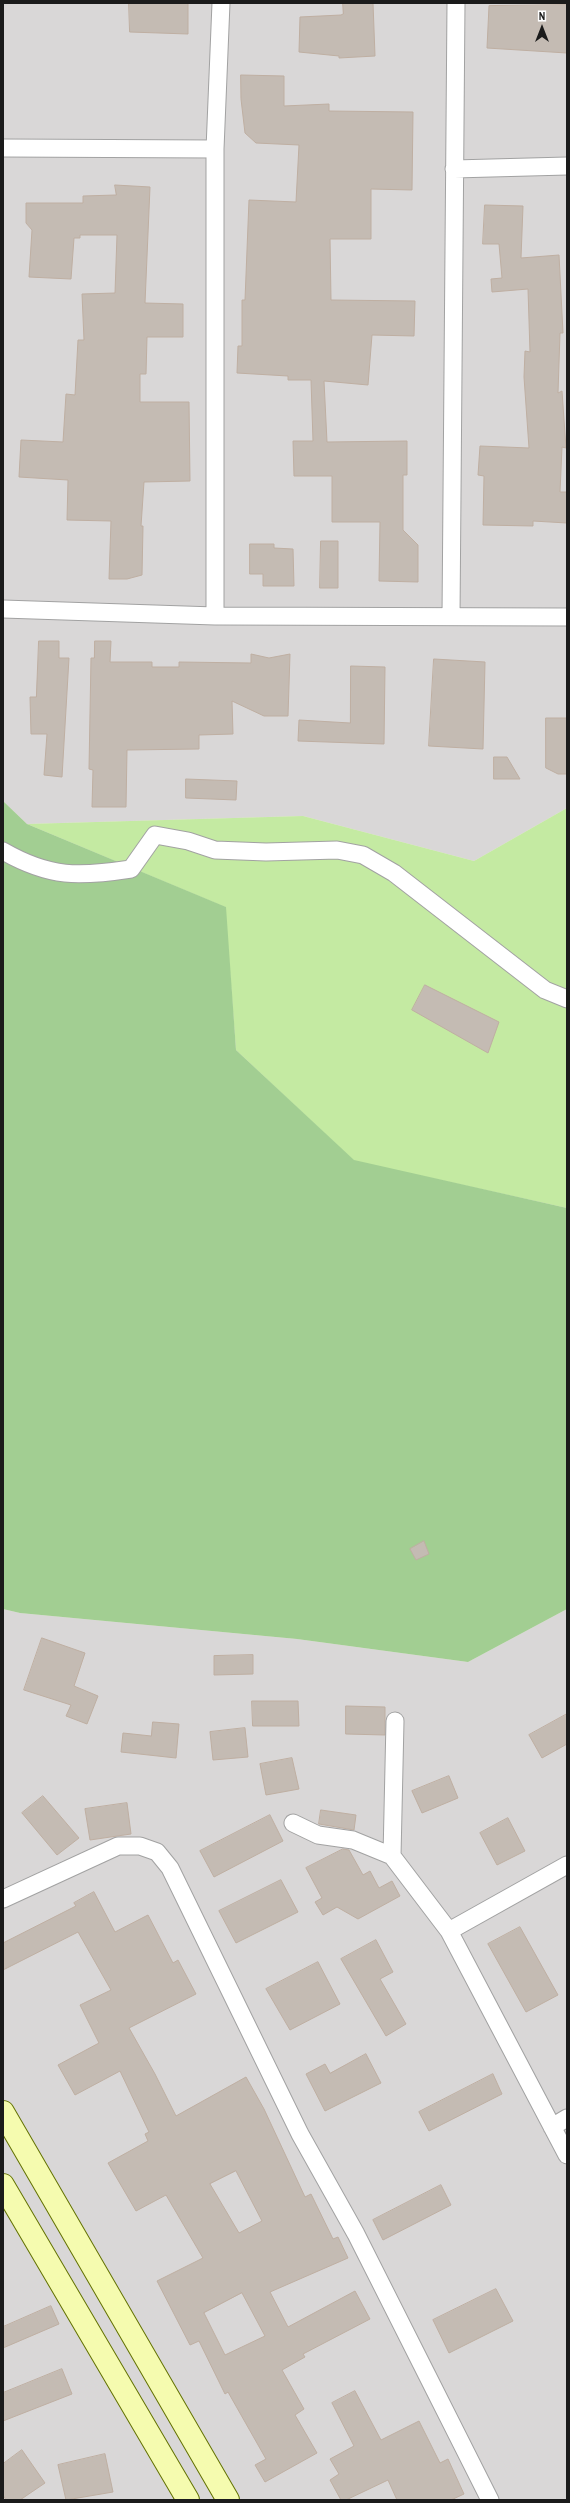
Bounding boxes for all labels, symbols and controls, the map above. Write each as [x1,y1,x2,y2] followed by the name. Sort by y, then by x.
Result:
[522,8,562,48] north arrow
[539,9,545,23] text: N

